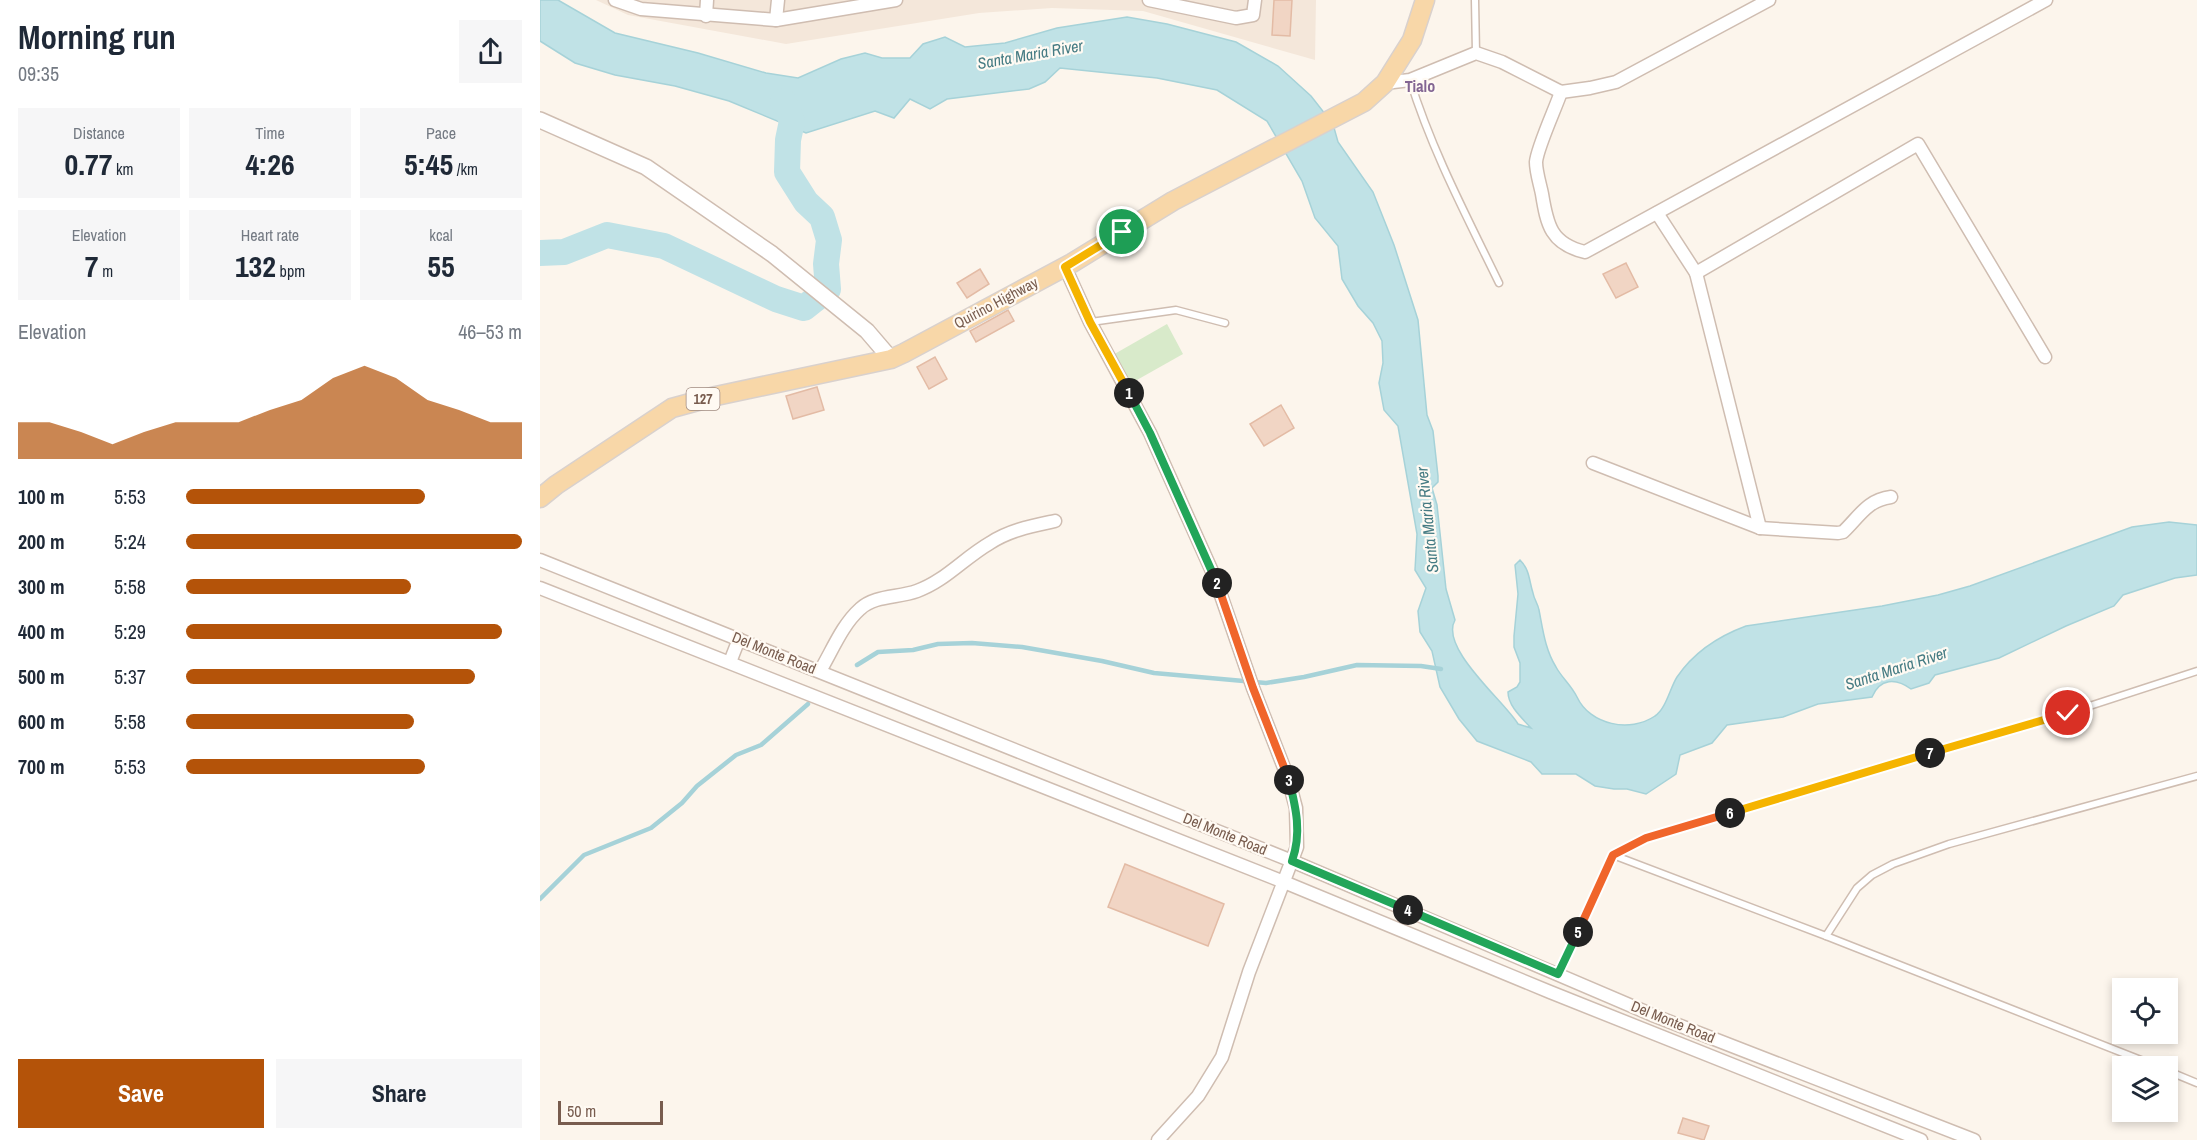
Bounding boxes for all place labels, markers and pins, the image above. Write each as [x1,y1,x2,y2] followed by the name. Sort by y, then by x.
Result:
[1096,206,1147,257] pin
[1114,378,1144,408] pin: 1
[1202,568,1232,598] pin: 2
[2042,687,2093,738] pin
[1915,738,1945,768] pin: 7
[1274,765,1304,795] pin: 3
[1715,798,1745,828] pin: 6
[1393,895,1423,925] pin: 4
[1563,917,1593,947] pin: 5

